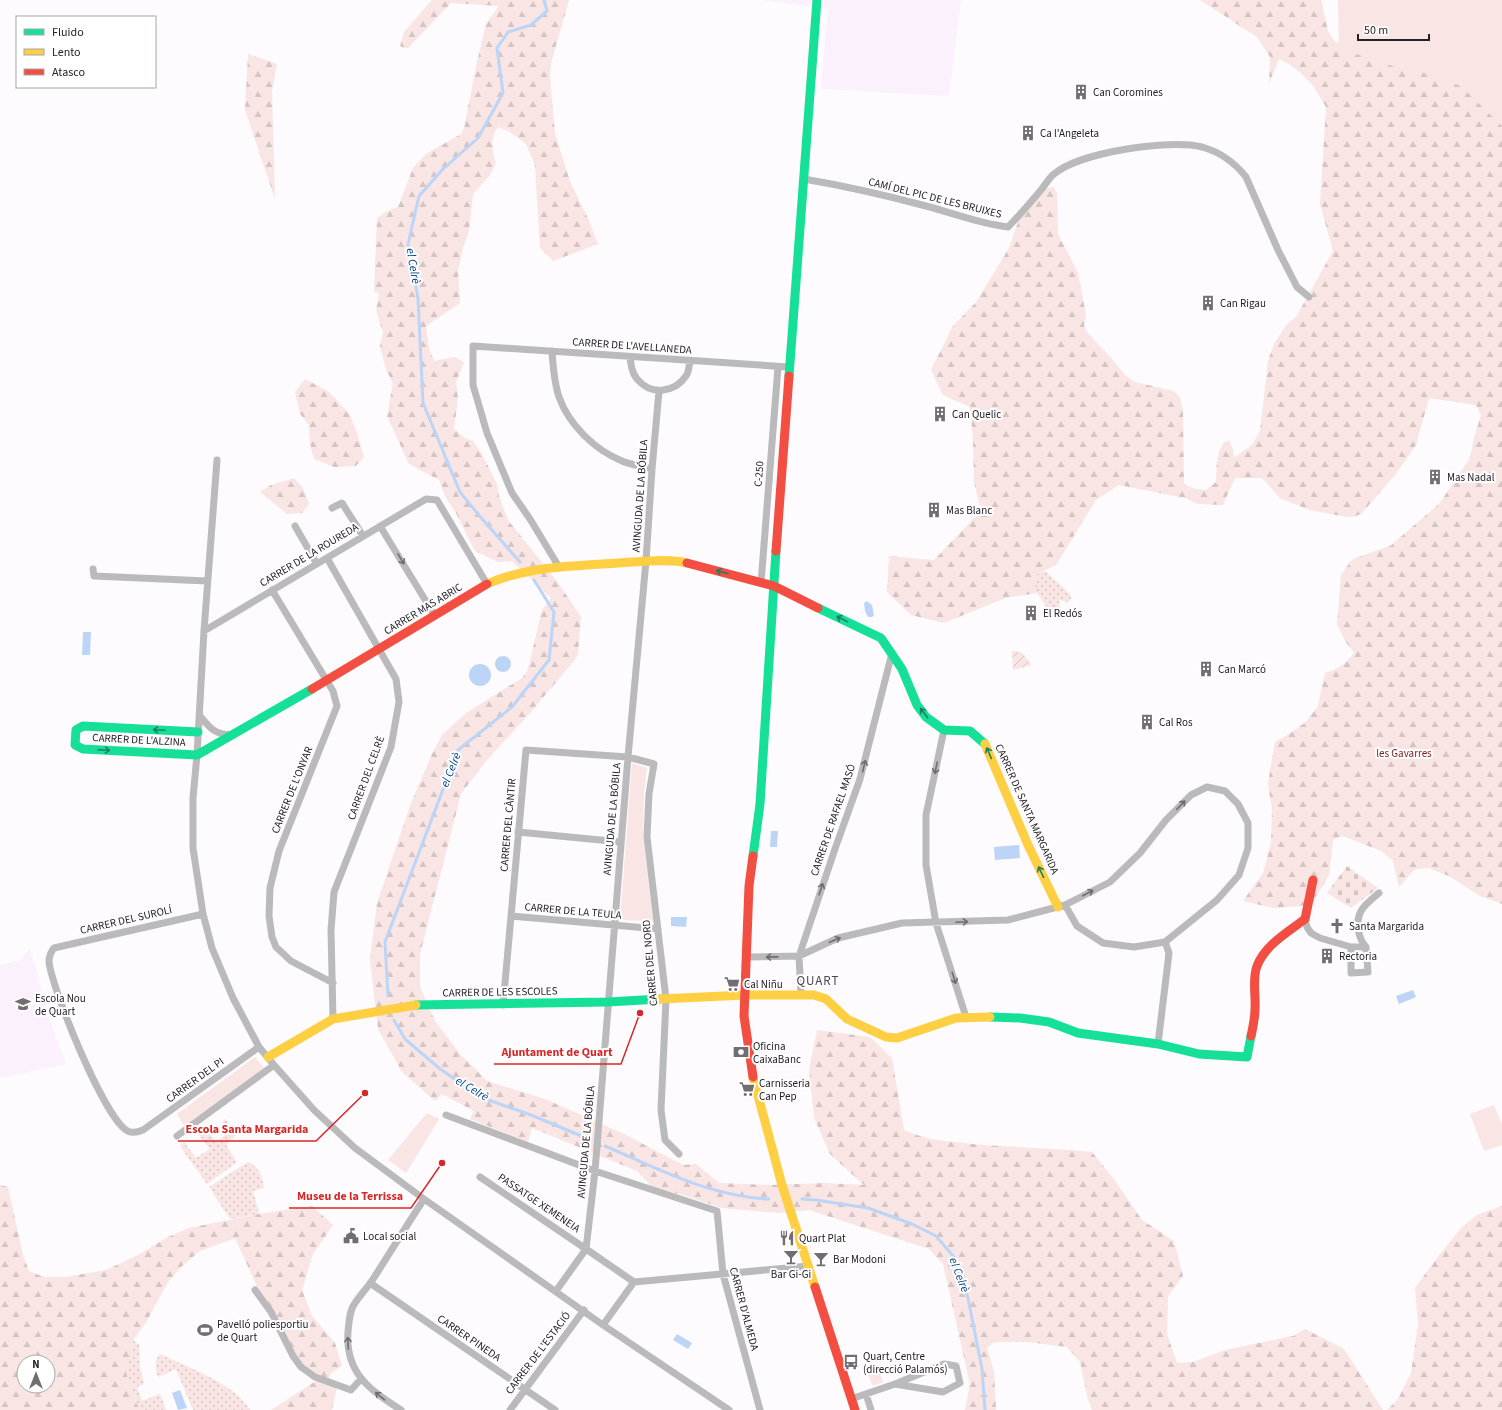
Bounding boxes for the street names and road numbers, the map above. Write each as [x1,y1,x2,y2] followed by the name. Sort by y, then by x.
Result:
[867,174,1003,222] street label: CAMÍ DEL PIC DE LES BRUIXES
[572,334,692,358] street label: CARRER DE L'AVELLANEDA
[629,439,651,553] street label: AVINGUDA DE LA BÓBILA
[751,461,767,487] street label: C-250
[257,520,361,590] street label: CARRER DE LA ROUREDA
[381,580,465,638] street label: CARRER MAS ABRIC
[92,730,186,750] street label: CARRER DE L'ALZINA
[344,734,388,822] street label: CARRER DEL CELRÈ
[991,741,1063,877] street label: CARRER DE SANTA MARGARIDA
[268,744,316,836] street label: CARRER DE L'ONYAR
[600,762,624,876] street label: AVINGUDA DE LA BÓBILA
[807,762,859,878] street label: CARRER DE RAFAEL MASÓ
[496,778,520,872] street label: CARRER DEL CÀNTIR
[524,899,622,923] street label: CARRER DE LA TEULA
[79,902,175,938] street label: CARRER DEL SUROLÍ
[639,919,661,1007] street label: CARRER DEL NORD
[442,983,558,1001] street label: CARRER DE LES ESCOLES
[163,1054,227,1106] street label: CARRER DEL PI
[574,1085,598,1199] street label: AVINGUDA DE LA BÓBILA
[495,1170,583,1236] street label: PASSATGE XEMENEIA
[726,1266,762,1352] street label: CARRER D'ALMEDA
[502,1308,574,1398] street label: CARRER DE L'ESTACIÓ
[434,1311,504,1365] street label: CARRER PINEDA

